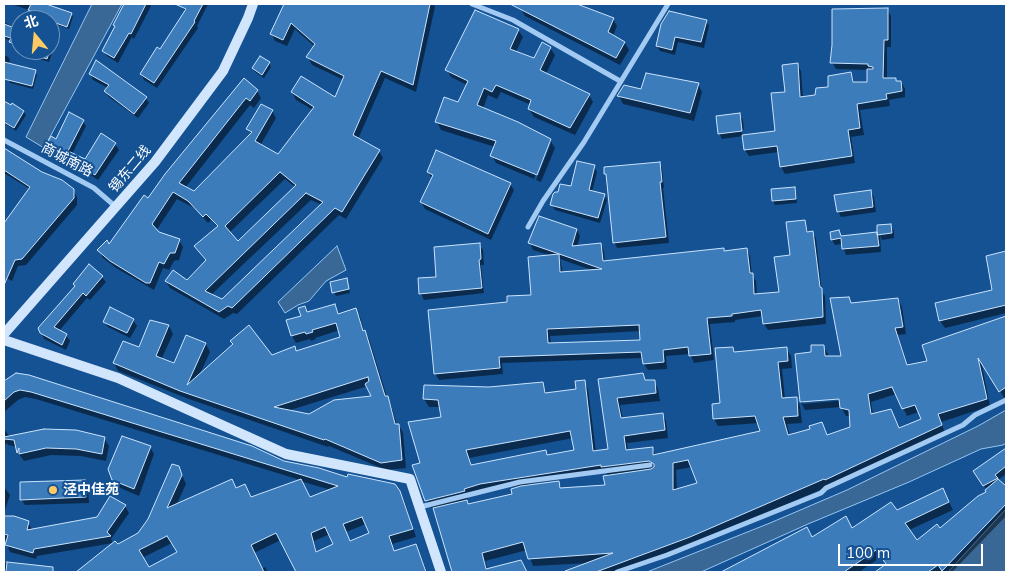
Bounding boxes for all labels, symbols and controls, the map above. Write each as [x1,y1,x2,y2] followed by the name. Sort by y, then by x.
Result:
[10,10,60,60] north arrow
[22,11,40,32] text: 北
[38,139,96,181] street label: 商城南路
[106,142,154,196] street label: 锡东二线
[63,482,119,498] place label: 泾中佳苑
[47,484,59,496] marker: 泾中佳苑
[840,534,985,566] scale bar
[846,543,890,562] text: 100 m

